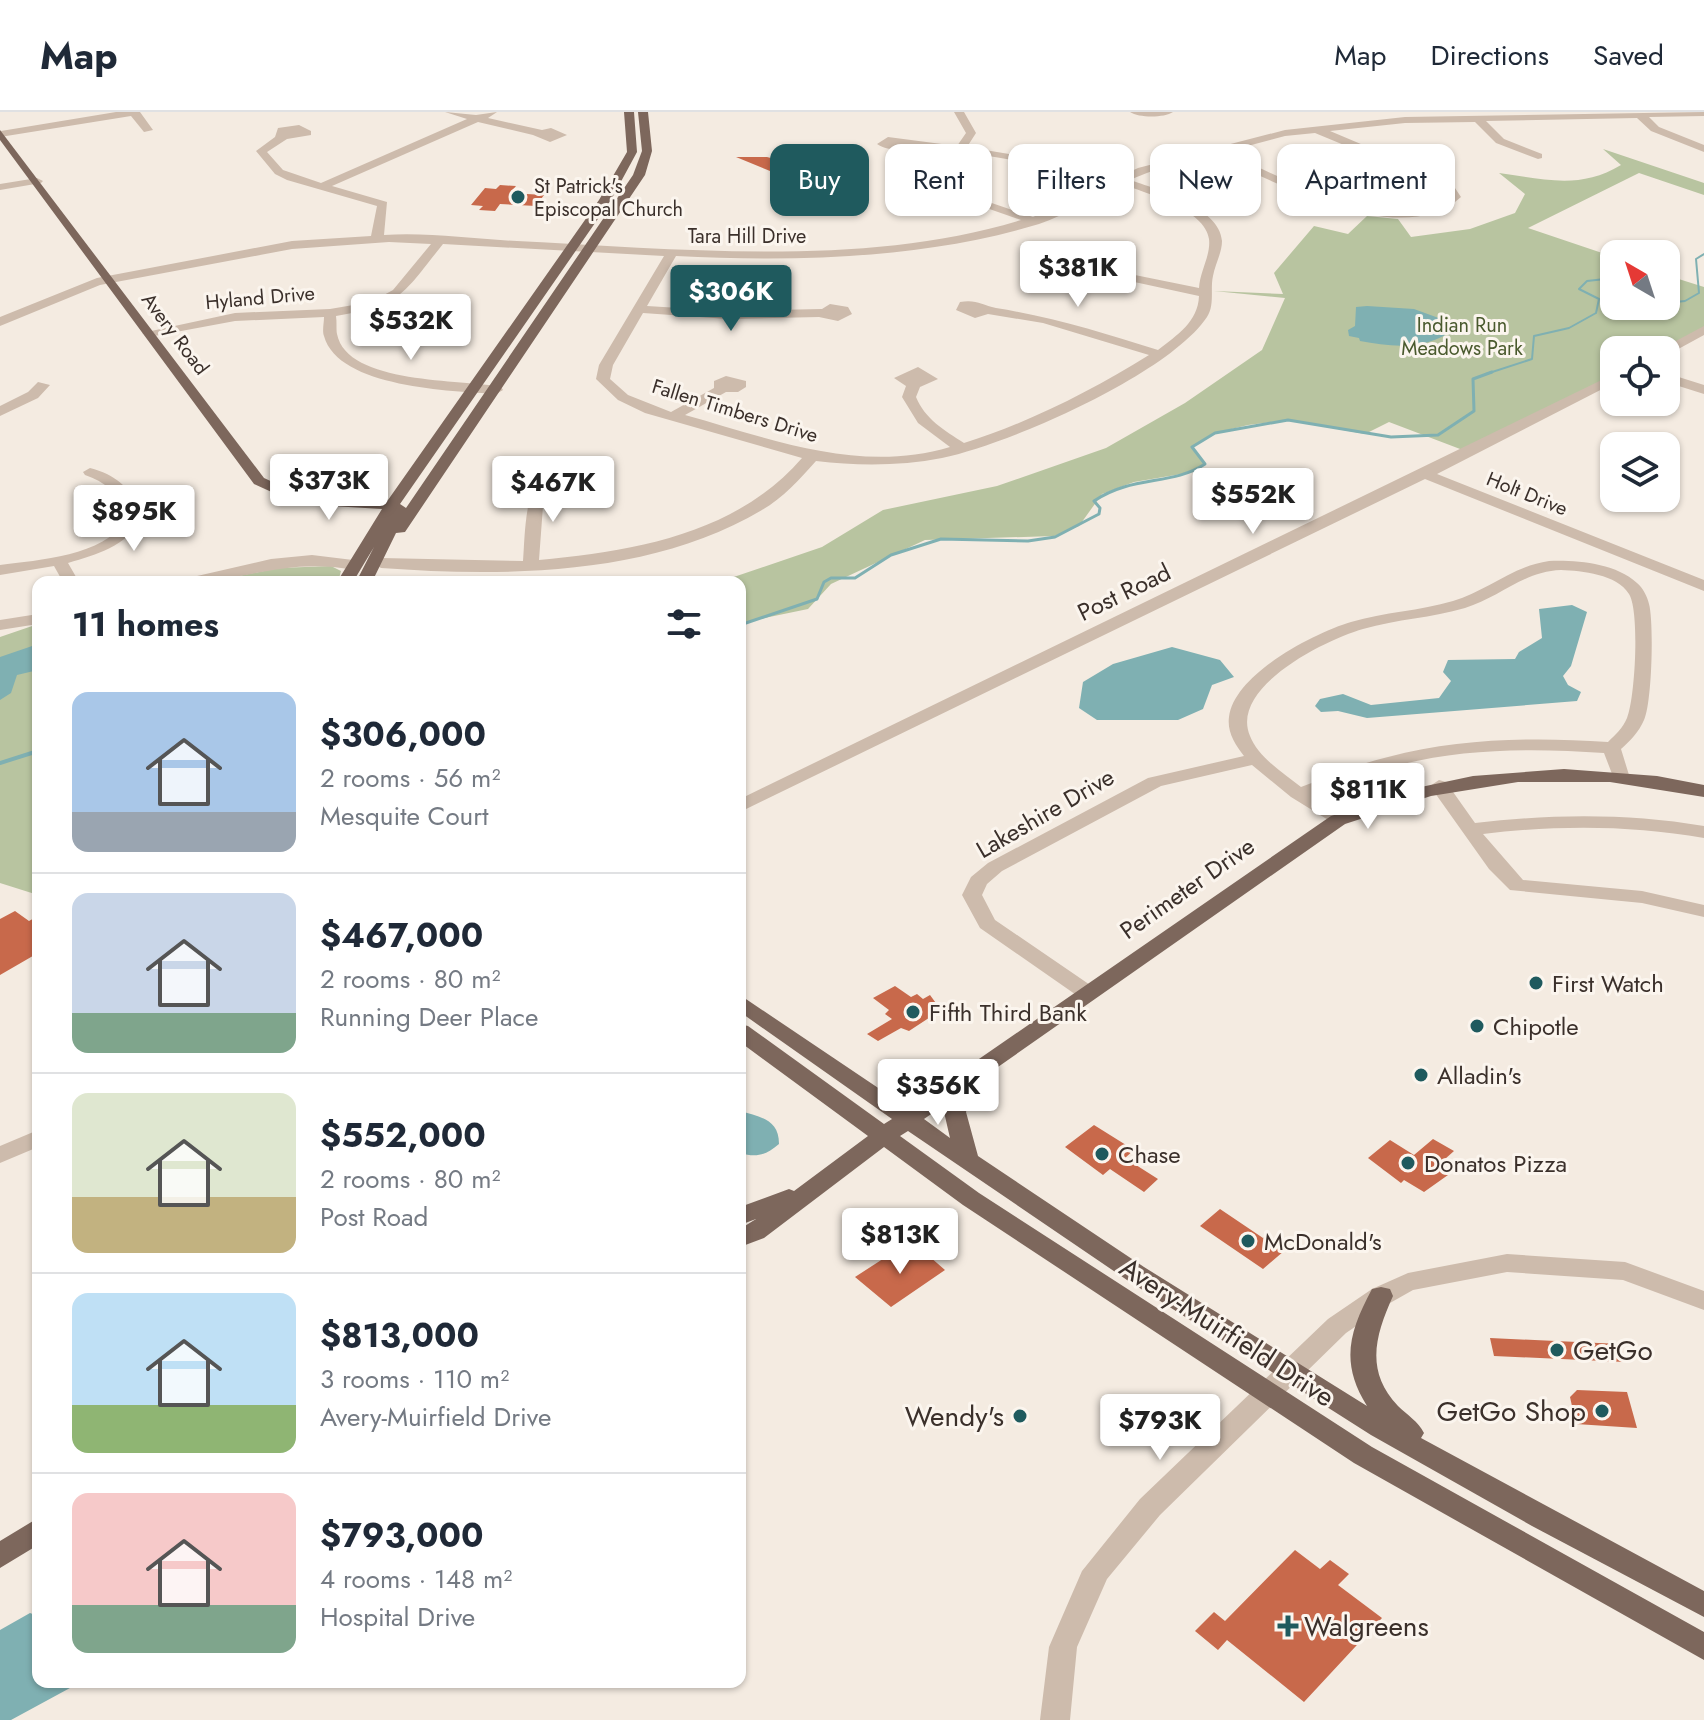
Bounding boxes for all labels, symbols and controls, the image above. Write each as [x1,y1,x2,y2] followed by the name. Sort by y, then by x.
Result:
[40,28,118,83] text: Map
[1334,35,1386,76] text: Map
[1430,35,1549,76] text: Directions
[1593,35,1664,76] text: Saved
[770,144,869,216] chip: Buy
[885,144,992,216] chip: Rent
[1008,144,1134,216] chip: Filters
[1150,144,1261,216] chip: New
[1277,144,1455,216] chip: Apartment
[534,172,683,224] place label: St Patrick's Episcopal Church
[509,188,527,206] marker: St Patrick's Episcopal Church
[688,222,806,251] street label: Tara Hill Drive
[1600,240,1680,320] north arrow
[1600,240,1680,512] map controls
[1022,241,1134,309] pin: $381K
[1038,248,1118,286] text: $381K
[675,265,787,333] pin: $306K
[688,272,774,310] text: $306K
[204,279,316,317] street label: Hyland Drive
[134,287,216,381] street label: Avery Road
[355,294,467,362] pin: $532K
[369,301,453,339] text: $532K
[1401,311,1523,363] park label: Indian Run Meadows Park
[1600,336,1680,416] button: locate
[648,372,822,450] street label: Fallen Timbers Drive
[1600,432,1680,512] button: layers
[273,454,385,522] pin: $373K
[497,456,609,524] pin: $467K
[288,461,370,499] text: $373K
[510,463,596,501] text: $467K
[1482,465,1572,523] street label: Holt Drive
[1197,468,1309,536] pin: $552K
[1211,475,1295,513] text: $552K
[78,485,190,553] pin: $895K
[92,492,176,530] text: $895K
[1071,554,1177,630] street label: Post Road
[72,600,219,649] text: 11 homes
[662,602,706,646] icon: filters
[320,710,486,759] text: $306,000
[136,724,232,820] icon: home
[320,759,500,797] text: 2 rooms · 56 m²
[969,759,1121,867] street label: Lakeshire Drive
[1312,763,1424,831] pin: $811K
[1329,770,1407,808] text: $811K
[320,797,488,835] text: Mesquite Court
[1113,829,1261,947] street label: Perimeter Drive
[320,911,483,960] text: $467,000
[136,925,232,1021] icon: home
[320,960,501,998] text: 2 rooms · 80 m²
[1552,966,1664,1001] place label: First Watch
[1527,974,1545,992] marker: First Watch
[929,995,1087,1030] place label: Fifth Third Bank
[320,998,538,1036] text: Running Deer Place
[904,1003,922,1021] marker: Fifth Third Bank
[1493,1009,1579,1044] place label: Chipotle
[1468,1017,1486,1035] marker: Chipotle
[1437,1058,1521,1093] place label: Alladin's
[882,1059,994,1127] pin: $356K
[896,1066,980,1104] text: $356K
[1412,1066,1430,1084] marker: Alladin's
[320,1111,486,1160] text: $552,000
[136,1125,232,1221] icon: home
[1118,1137,1181,1172] place label: Chase
[1093,1145,1111,1163] marker: Chase
[1424,1146,1567,1181] place label: Donatos Pizza
[1399,1154,1417,1172] marker: Donatos Pizza
[320,1160,501,1198] text: 2 rooms · 80 m²
[320,1198,428,1236] text: Post Road
[844,1208,956,1276] pin: $813K
[860,1215,940,1253] text: $813K
[1264,1224,1382,1259] place label: McDonald's
[1239,1232,1257,1250] marker: McDonald's
[1111,1247,1343,1417] street label: Avery-Muirfield Drive
[320,1311,479,1360] text: $813,000
[136,1325,232,1421] icon: home
[1573,1330,1653,1371] place label: GetGo
[1548,1341,1566,1359] marker: GetGo
[320,1360,509,1398] text: 3 rooms · 110 m²
[1436,1391,1586,1432] place label: GetGo Shop
[1104,1394,1216,1462] pin: $793K
[905,1396,1004,1437] place label: Wendy's
[320,1398,551,1436] text: Avery-Muirfield Drive
[1118,1401,1202,1439] text: $793K
[1593,1402,1611,1420] marker: GetGo Shop
[1011,1407,1029,1425] marker: Wendy's
[320,1511,484,1560] text: $793,000
[136,1525,232,1621] icon: home
[320,1560,512,1598] text: 4 rooms · 148 m²
[320,1598,475,1636] text: Hospital Drive
[1304,1606,1429,1647] place label: Walgreens
[1279,1617,1297,1635] marker: Walgreens

